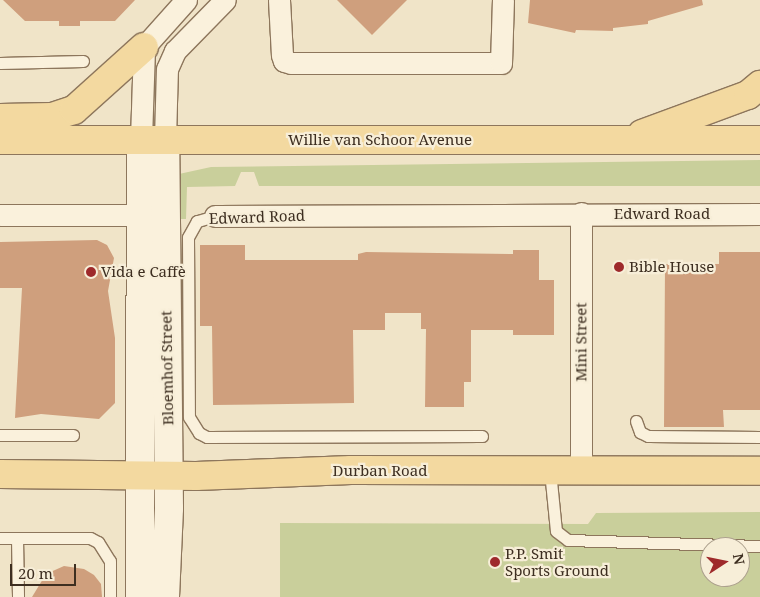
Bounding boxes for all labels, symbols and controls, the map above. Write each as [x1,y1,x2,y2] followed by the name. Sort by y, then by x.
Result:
[288,131,472,149] street label: Willie van Schoor Avenue
[614,205,710,223] street label: Edward Road
[209,206,305,228] street label: Edward Road
[629,258,714,276] place label: Bible House
[613,261,625,273] marker: Bible House
[101,263,186,281] place label: Vida e Caffè
[85,266,97,278] marker: Vida e Caffè
[572,302,590,382] street label: Mini Street
[157,310,177,426] street label: Bloemhof Street
[333,462,427,480] street label: Durban Road
[700,537,750,587] north arrow
[505,544,609,579] place label: P.P. Smit Sports Ground
[729,552,750,566] text: N
[12,554,79,586] scale bar
[489,556,501,568] marker: P.P. Smit Sports Ground
[18,563,53,583] text: 20 m

